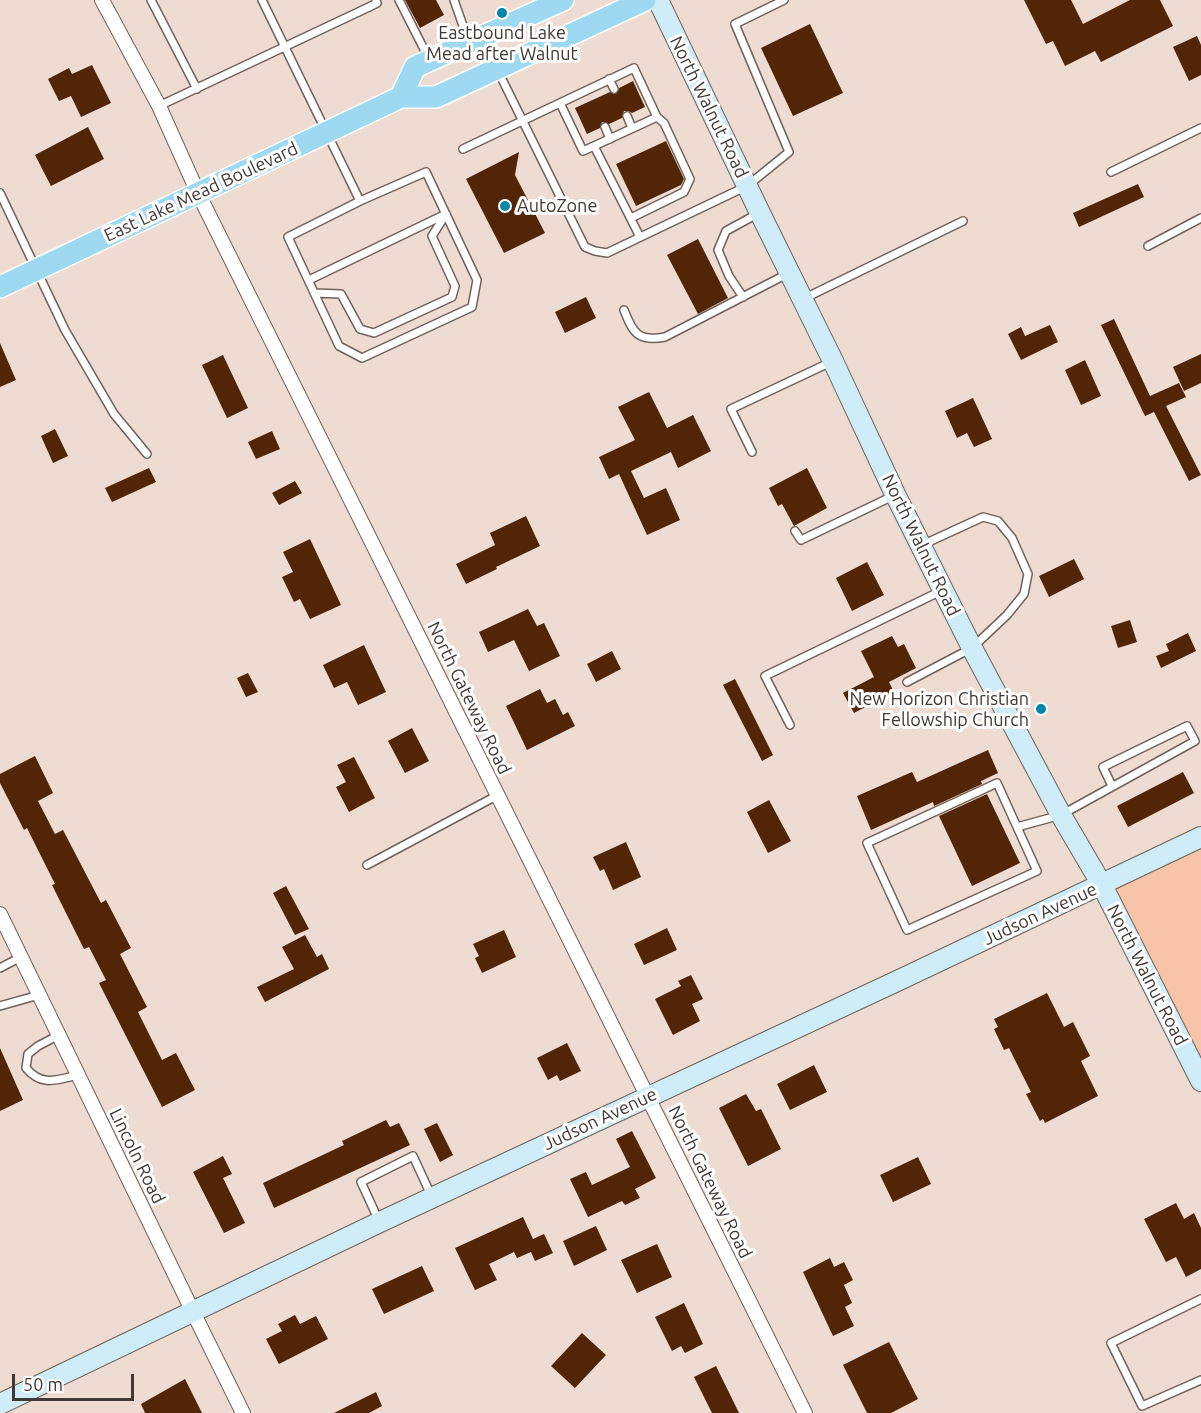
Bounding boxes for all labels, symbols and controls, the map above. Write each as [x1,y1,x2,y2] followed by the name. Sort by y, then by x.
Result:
[495,6,509,20] marker: Eastbound Lake Mead after Walnut
[426,22,578,64] place label: Eastbound Lake Mead after Walnut
[665,33,753,181] street label: North Walnut Road
[101,138,301,246] street label: East Lake Mead Boulevard
[517,195,597,217] place label: AutoZone
[498,199,512,213] marker: AutoZone
[877,471,965,619] street label: North Walnut Road
[423,618,515,778] street label: North Gateway Road
[850,688,1029,730] place label: New Horizon Christian Fellowship Church
[1034,702,1048,716] marker: New Horizon Christian Fellowship Church
[980,878,1100,950] street label: Judson Avenue
[1102,901,1192,1049] street label: North Walnut Road
[540,1083,660,1155] street label: Judson Avenue
[664,1102,756,1262] street label: North Gateway Road
[105,1105,169,1207] street label: Lincoln Road
[15,1362,136,1400] scale bar
[23,1374,63,1394] text: 50 m

